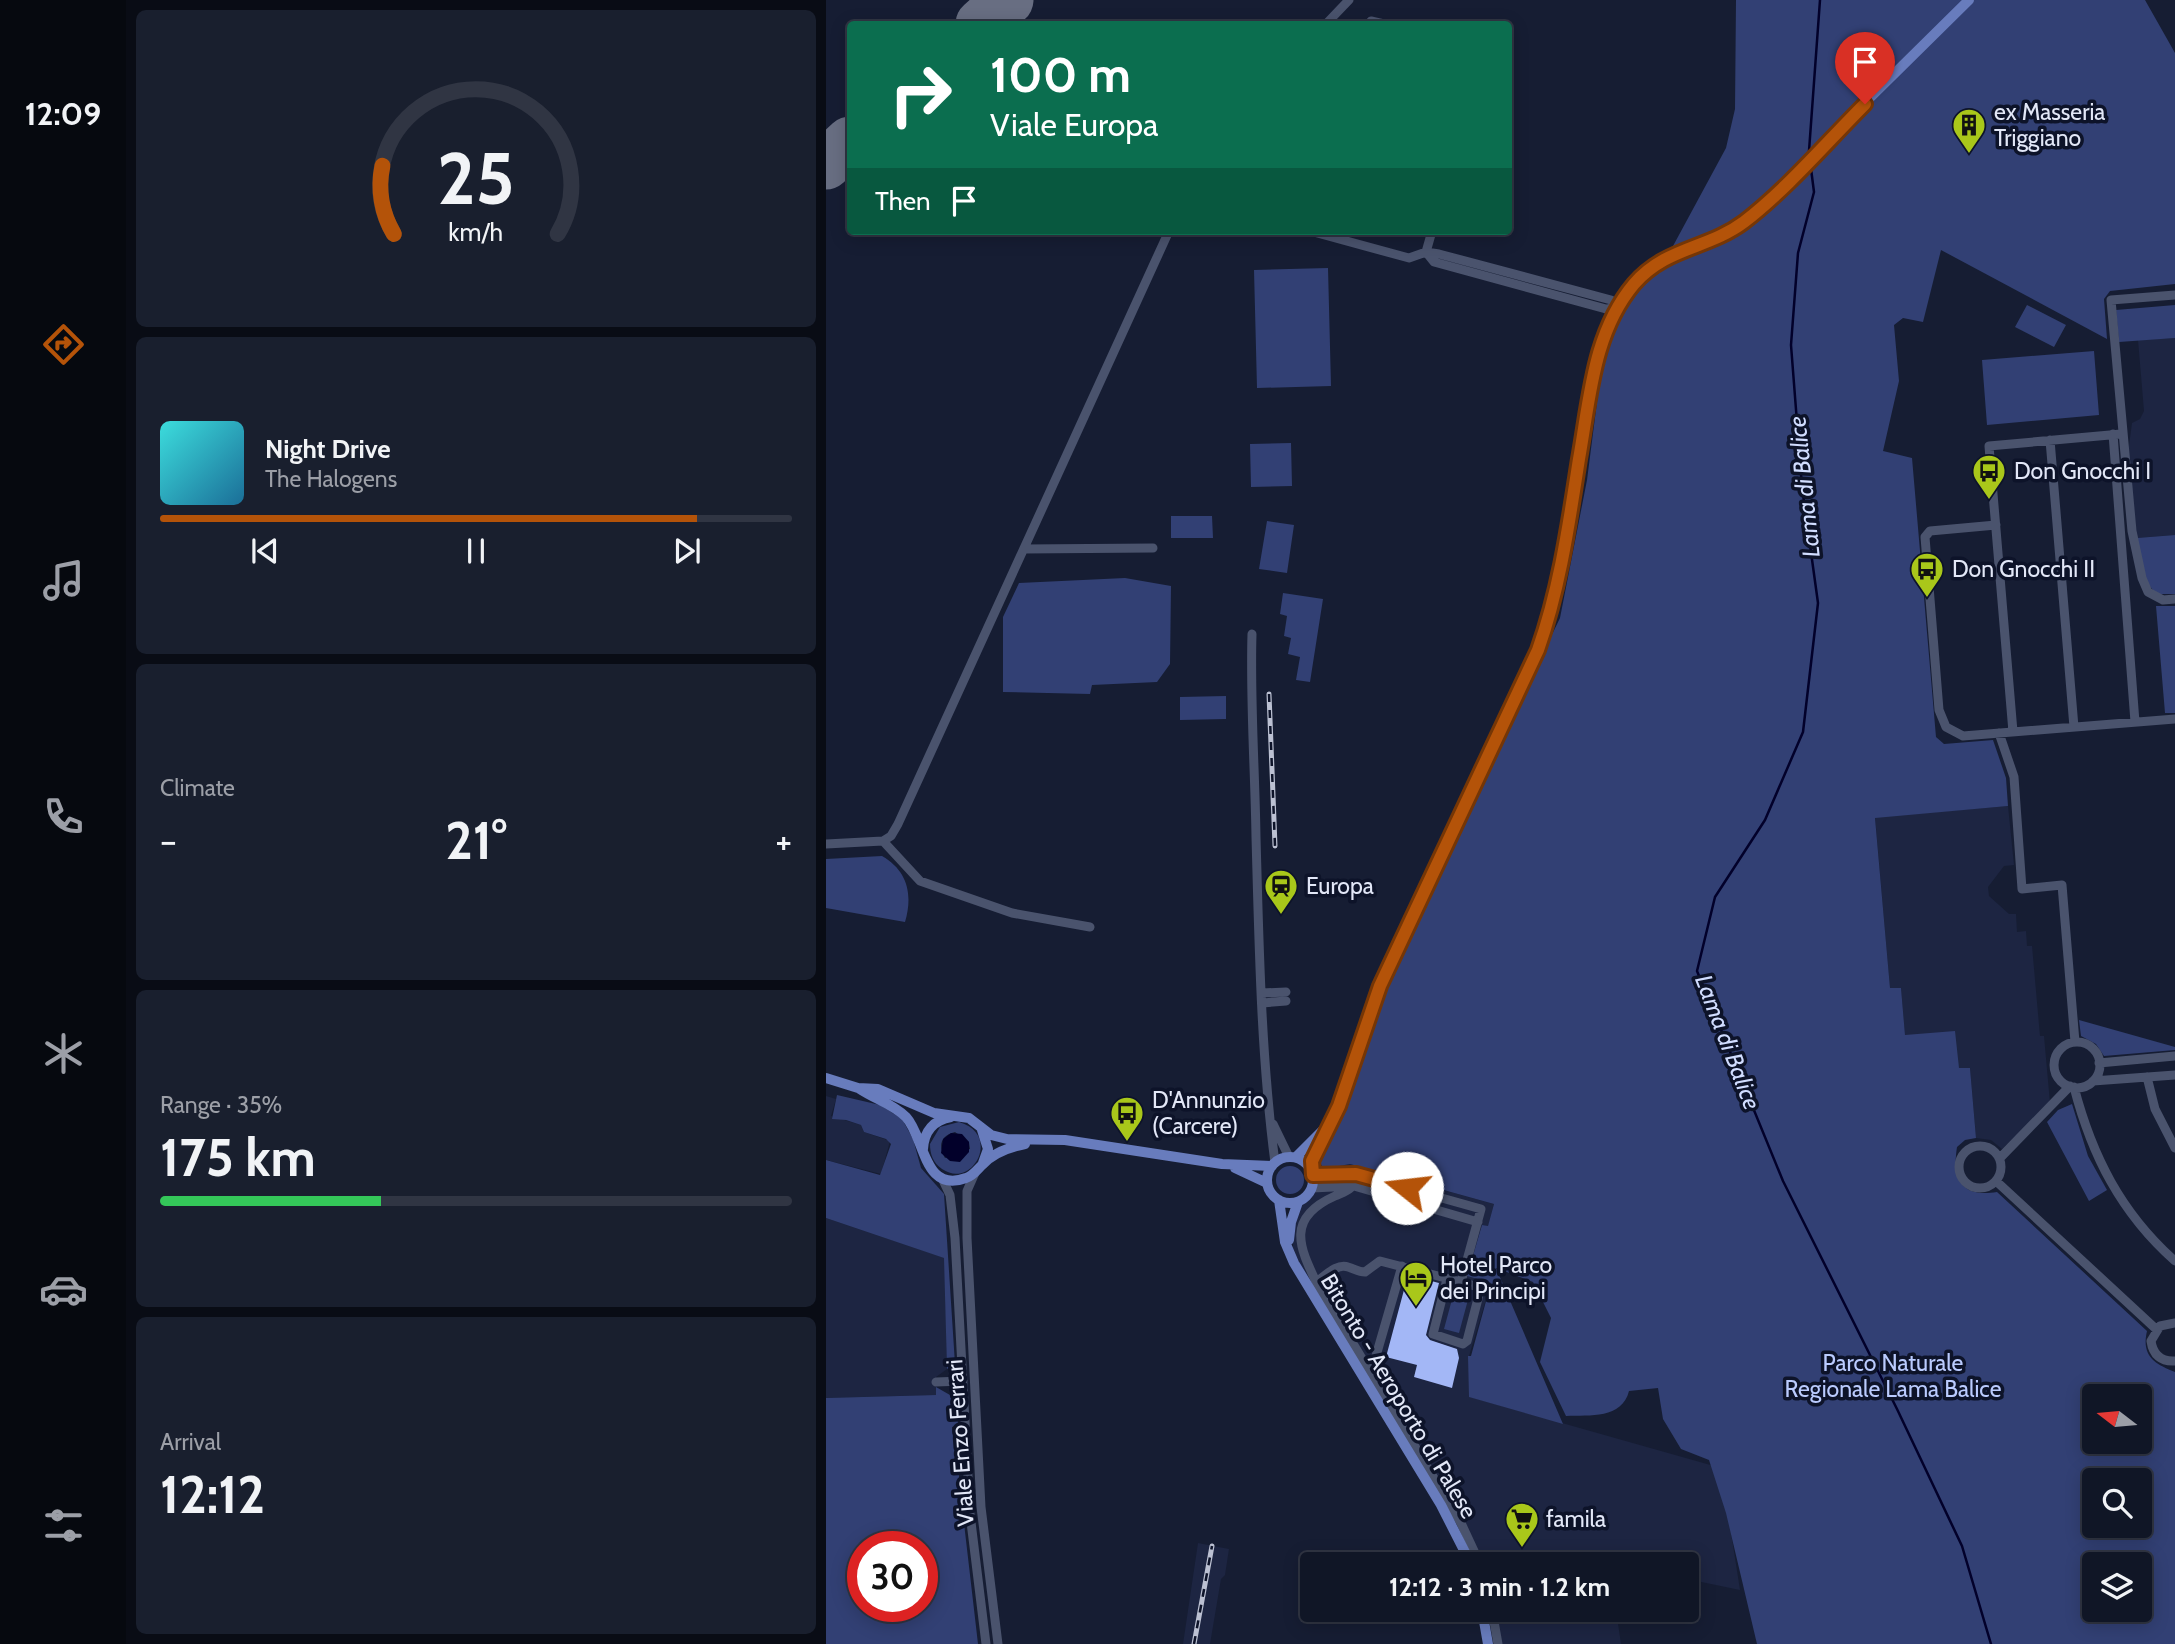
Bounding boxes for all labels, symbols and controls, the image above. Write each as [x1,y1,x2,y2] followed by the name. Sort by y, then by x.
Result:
[1835,32,1895,104] pin
[1846,43,1884,81] icon: arrive
[990,45,1131,104] text: 100 m
[875,49,966,140] icon: right
[25,94,101,133] text: 12:09
[1994,98,2105,152] place label: ex Masseria Triggiano
[990,105,1158,144] text: Viale Europa
[1950,106,1988,155] building icon: ex Masseria Triggiano
[437,135,515,223] text: 25
[945,182,983,220] icon: arrive
[875,185,931,217] text: Then
[449,217,503,247] text: km/h
[39,320,88,369] icon: directions
[1782,415,1826,559] water label: Lama di Balice
[265,433,391,465] text: Night Drive
[1970,452,2008,501] bus stop icon: Don Gnocchi I
[2014,457,2151,485] place label: Don Gnocchi I
[265,465,397,493] text: The Halogens
[246,532,284,570] icon: previous
[457,532,495,570] icon: pause
[668,532,706,570] icon: next
[1908,550,1946,599] bus stop icon: Don Gnocchi II
[1952,555,2095,583] place label: Don Gnocchi II
[39,556,88,605] icon: music
[160,774,235,802] text: Climate
[39,792,88,841] icon: phone
[445,809,507,872] text: 21°
[160,817,177,864] text: −
[775,817,792,864] text: +
[1262,867,1300,916] station icon: Europa
[1306,872,1374,900] place label: Europa
[1689,971,1767,1113] water label: Lama di Balice
[39,1029,88,1078] icon: climate
[1152,1086,1265,1140] place label: D'Annunzio (Carcere)
[160,1091,282,1119] text: Range · 35%
[1108,1094,1146,1143] bus stop icon: D'Annunzio (Carcere)
[160,1126,316,1189] text: 175 km
[1370,1151,1444,1225] position arrow
[1440,1251,1552,1305] place label: Hotel Parco dei Principi
[1397,1259,1435,1308] hotel icon: Hotel Parco dei Principi
[39,1265,88,1314] icon: car
[1315,1269,1483,1524] street label: Bitonto - Aeroporto di Palese
[1785,1349,2002,1403] park label: Parco Naturale Regionale Lama Balice
[940,1359,980,1527] street label: Viale Enzo Ferrari
[2082,1384,2152,1454] north arrow
[2082,1384,2152,1622] map controls
[160,1428,221,1456] text: Arrival
[160,1463,265,1526] text: 12:12
[2082,1468,2152,1538] button: search
[1503,1500,1541,1549] supermarket icon: famila
[39,1501,88,1550] icon: filters
[1546,1505,1606,1533] place label: famila
[847,1531,938,1622] speed limit sign: 30
[2082,1552,2152,1622] button: layers
[1389,1571,1610,1603] text: 12:12 · 3 min · 1.2 km

